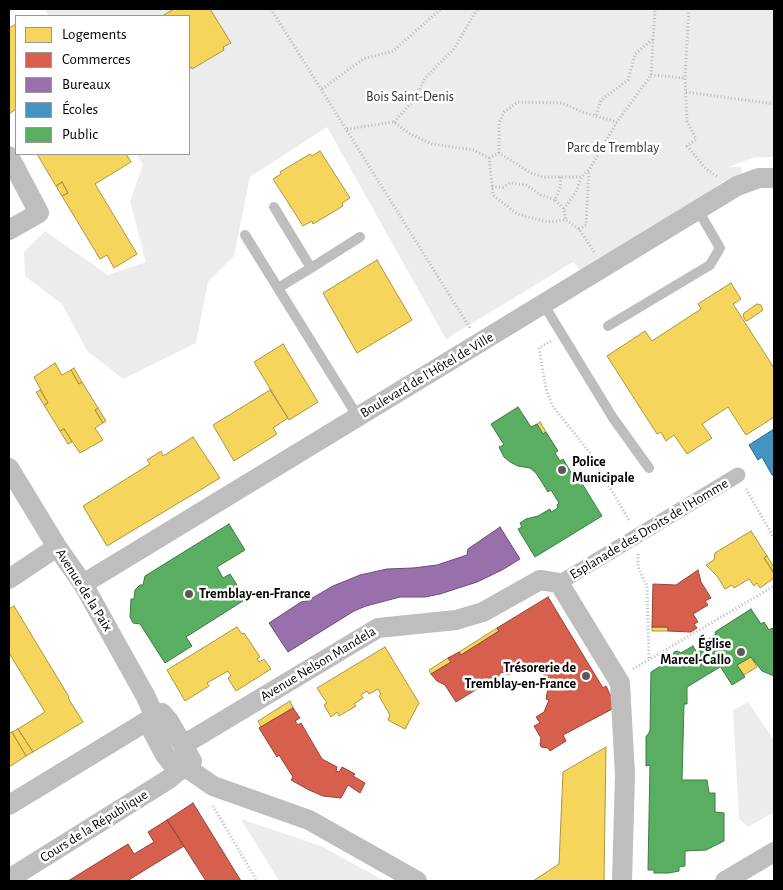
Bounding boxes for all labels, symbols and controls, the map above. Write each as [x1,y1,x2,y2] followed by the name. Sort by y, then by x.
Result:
[15,15,190,155] legend
[62,27,127,42] text: Logements
[62,52,131,67] text: Commerces
[62,77,110,92] text: Bureaux
[366,89,454,105] park label: Bois Saint-Denis
[62,102,98,117] text: Écoles
[62,127,98,142] text: Public
[567,140,659,156] park label: Parc de Tremblay
[357,329,497,421] street label: Boulevard de l'Hôtel de Ville
[572,454,634,487] place label: Police Municipale
[556,464,568,476] marker: Police Municipale
[567,475,731,583] street label: Esplanade des Droits de l'Homme
[52,546,116,634] street label: Avenue de la Paix
[199,586,310,602] place label: Tremblay-en-France
[183,588,195,600] marker: Tremblay-en-France
[257,623,379,705] street label: Avenue Nelson Mandela
[660,636,731,669] place label: Église Marcel-Callo
[735,646,747,658] marker: Église Marcel-Callo
[465,660,576,692] place label: Trésorerie de Tremblay-en-France
[580,670,592,682] marker: Trésorerie de Tremblay-en-France
[37,786,151,866] street label: Cours de la République

